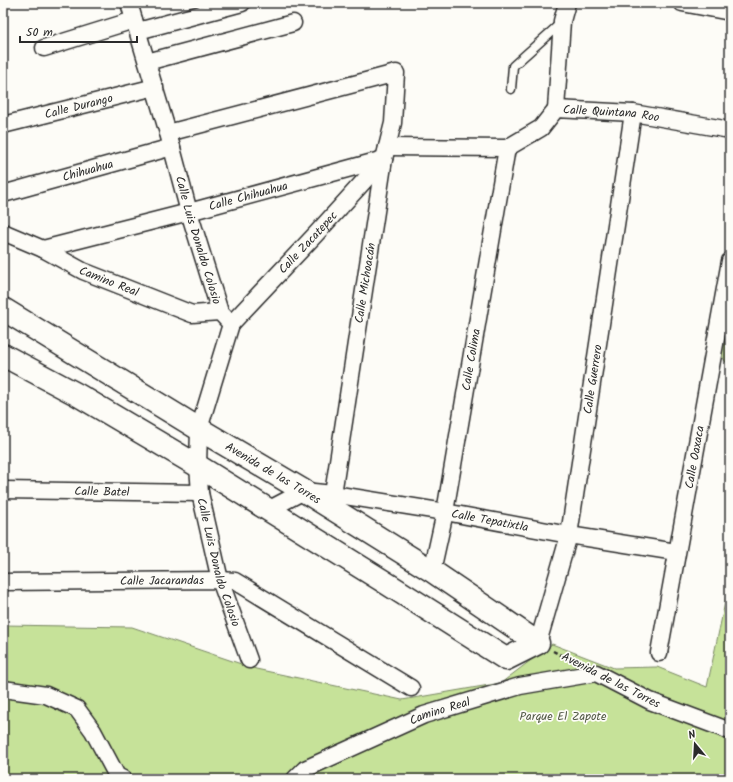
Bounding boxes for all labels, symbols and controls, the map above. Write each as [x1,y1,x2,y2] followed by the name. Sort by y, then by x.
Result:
[20,18,137,44] scale bar
[26,23,53,42] text: 50 m
[43,89,115,124] street label: Calle Durango
[562,100,661,127] street label: Calle Quintana Roo
[60,155,116,187] street label: Chihuahua
[170,174,226,307] street label: Calle Luis Donaldo Colosio
[207,176,290,216] street label: Calle Chihuahua
[274,207,342,278] street label: Calle Zacatepec
[350,241,381,325] street label: Calle Michoacán
[76,261,142,302] street label: Camino Real
[457,327,486,392] street label: Calle Colima
[578,343,608,415] street label: Calle Guerrero
[680,424,710,490] street label: Calle Oaxaca
[221,437,324,509] street label: Avenida de las Torres
[74,482,130,502] street label: Calle Batel
[191,496,245,629] street label: Calle Luis Donaldo Colosio
[450,504,530,537] street label: Calle Tepatixtla
[120,571,204,591] street label: Calle Jacarandas
[558,647,663,714] street label: Avenida de las Torres
[406,693,473,730] street label: Camino Real
[520,707,607,726] park label: Parque El Zapote
[675,724,715,764] north arrow
[686,726,698,745] text: N

